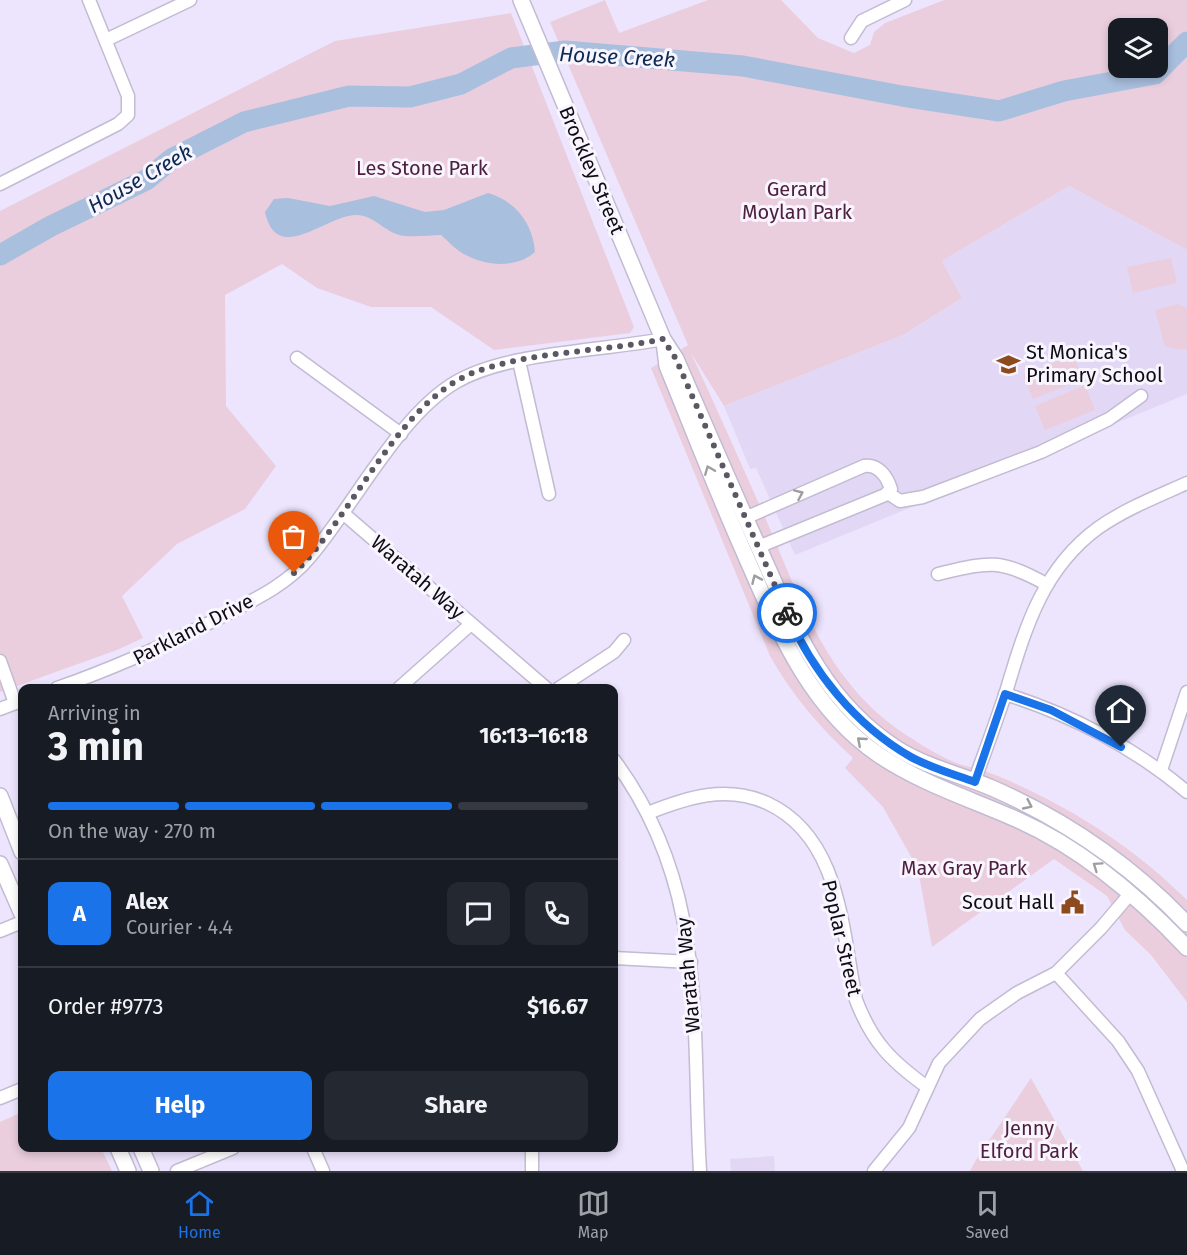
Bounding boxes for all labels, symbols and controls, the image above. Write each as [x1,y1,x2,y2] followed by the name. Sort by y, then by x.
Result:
[1108,18,1168,78] map controls
[1108,18,1168,78] button: layers
[558,41,676,73] water label: House Creek
[554,102,630,238] street label: Brockley Street
[83,139,197,219] water label: House Creek
[356,156,489,180] park label: Les Stone Park
[742,177,853,224] park label: Gerard Moylan Park
[1026,340,1163,387] place label: St Monica's Primary School
[995,351,1021,377] school or university icon: St Monica's Primary School
[704,466,716,477] one-way arrow
[792,490,803,502] one-way arrow
[268,511,319,573] pin
[277,520,310,553] icon: bag
[366,530,470,624] street label: Waratah Way
[751,575,763,586] one-way arrow
[757,583,817,643] courier
[129,588,257,670] street label: Parkland Drive
[771,597,804,630] icon: bike
[1095,685,1146,747] pin
[1104,694,1137,727] icon: home
[48,701,141,725] text: Arriving in
[479,722,588,749] text: 16:13–16:18
[48,724,144,770] text: 3 min
[857,737,868,748] one-way arrow
[1022,798,1033,810] one-way arrow
[48,819,216,843] text: On the way · 270 m
[901,856,1028,880] park label: Max Gray Park
[1093,862,1104,873] one-way arrow
[817,878,867,999] street label: Poplar Street
[447,882,510,945] button: chat
[525,882,588,945] button: phone
[126,888,169,915] text: Alex
[1059,889,1085,915] public building icon: Scout Hall
[962,890,1054,914] place label: Scout Hall
[73,900,86,927] text: A
[126,915,233,939] text: Courier · 4.4
[671,916,705,1034] street label: Waratah Way
[48,993,163,1020] text: Order #9773
[527,993,588,1020] text: $16.67
[48,1071,312,1140] button: Help
[324,1071,588,1140] button: Share
[980,1116,1079,1163] park label: Jenny Elford Park
[178,1187,221,1242] tab: Home
[577,1187,610,1242] tab: Map
[966,1187,1009,1242] tab: Saved

